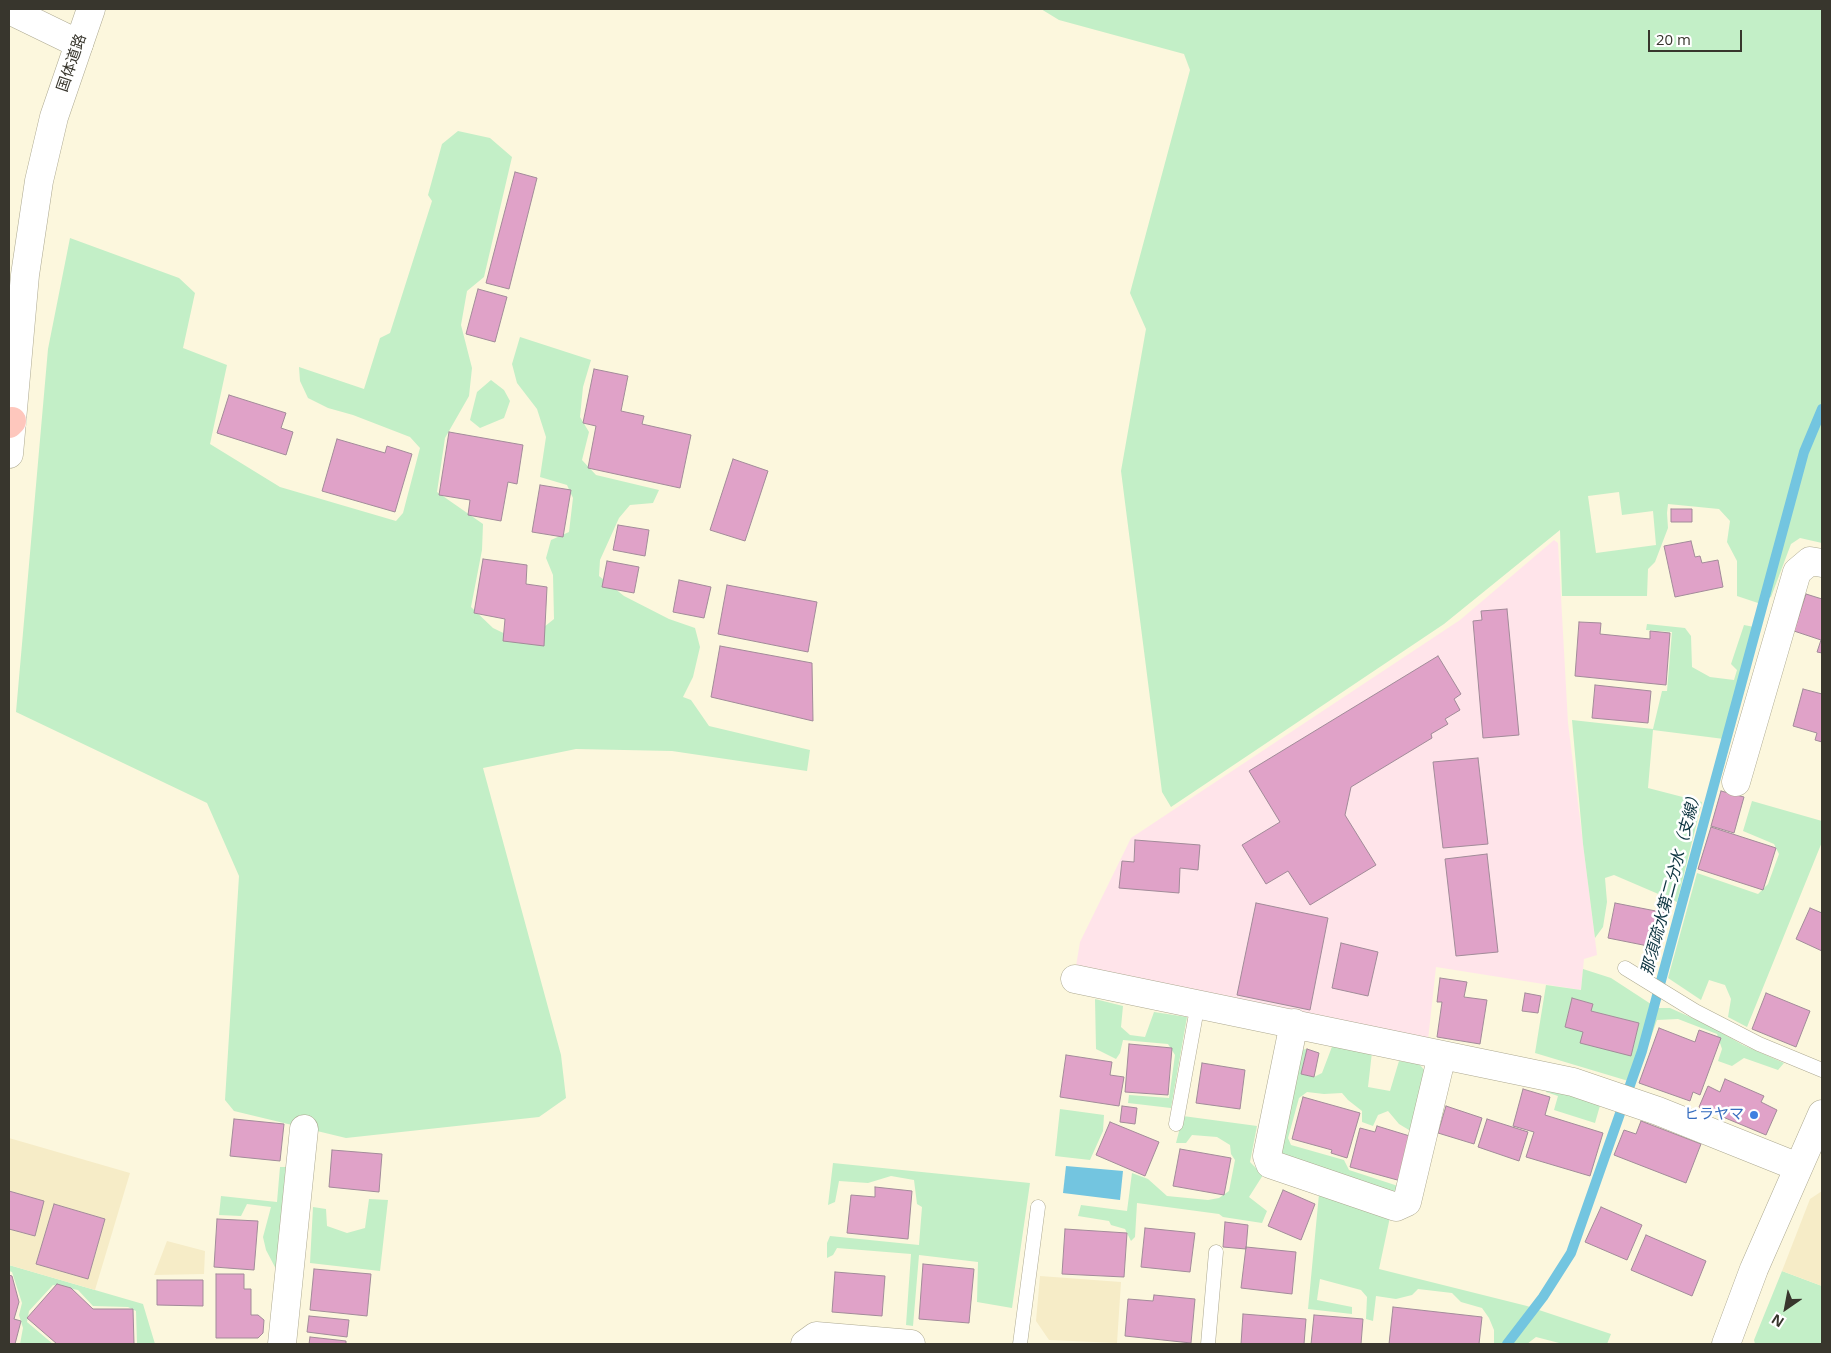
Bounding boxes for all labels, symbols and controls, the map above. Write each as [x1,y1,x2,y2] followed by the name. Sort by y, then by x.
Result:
[1651,20,1745,52] scale bar
[1656,29,1691,49] text: 20 m
[54,32,90,94] street label: 国体道路
[1638,787,1706,977] water label: 那須疏水第二分水（支線）
[1684,1106,1744,1124] place label: ヒラヤマ
[1748,1109,1760,1121] marker: ヒラヤマ
[1761,1283,1811,1333] north arrow
[1768,1310,1788,1332] text: N

